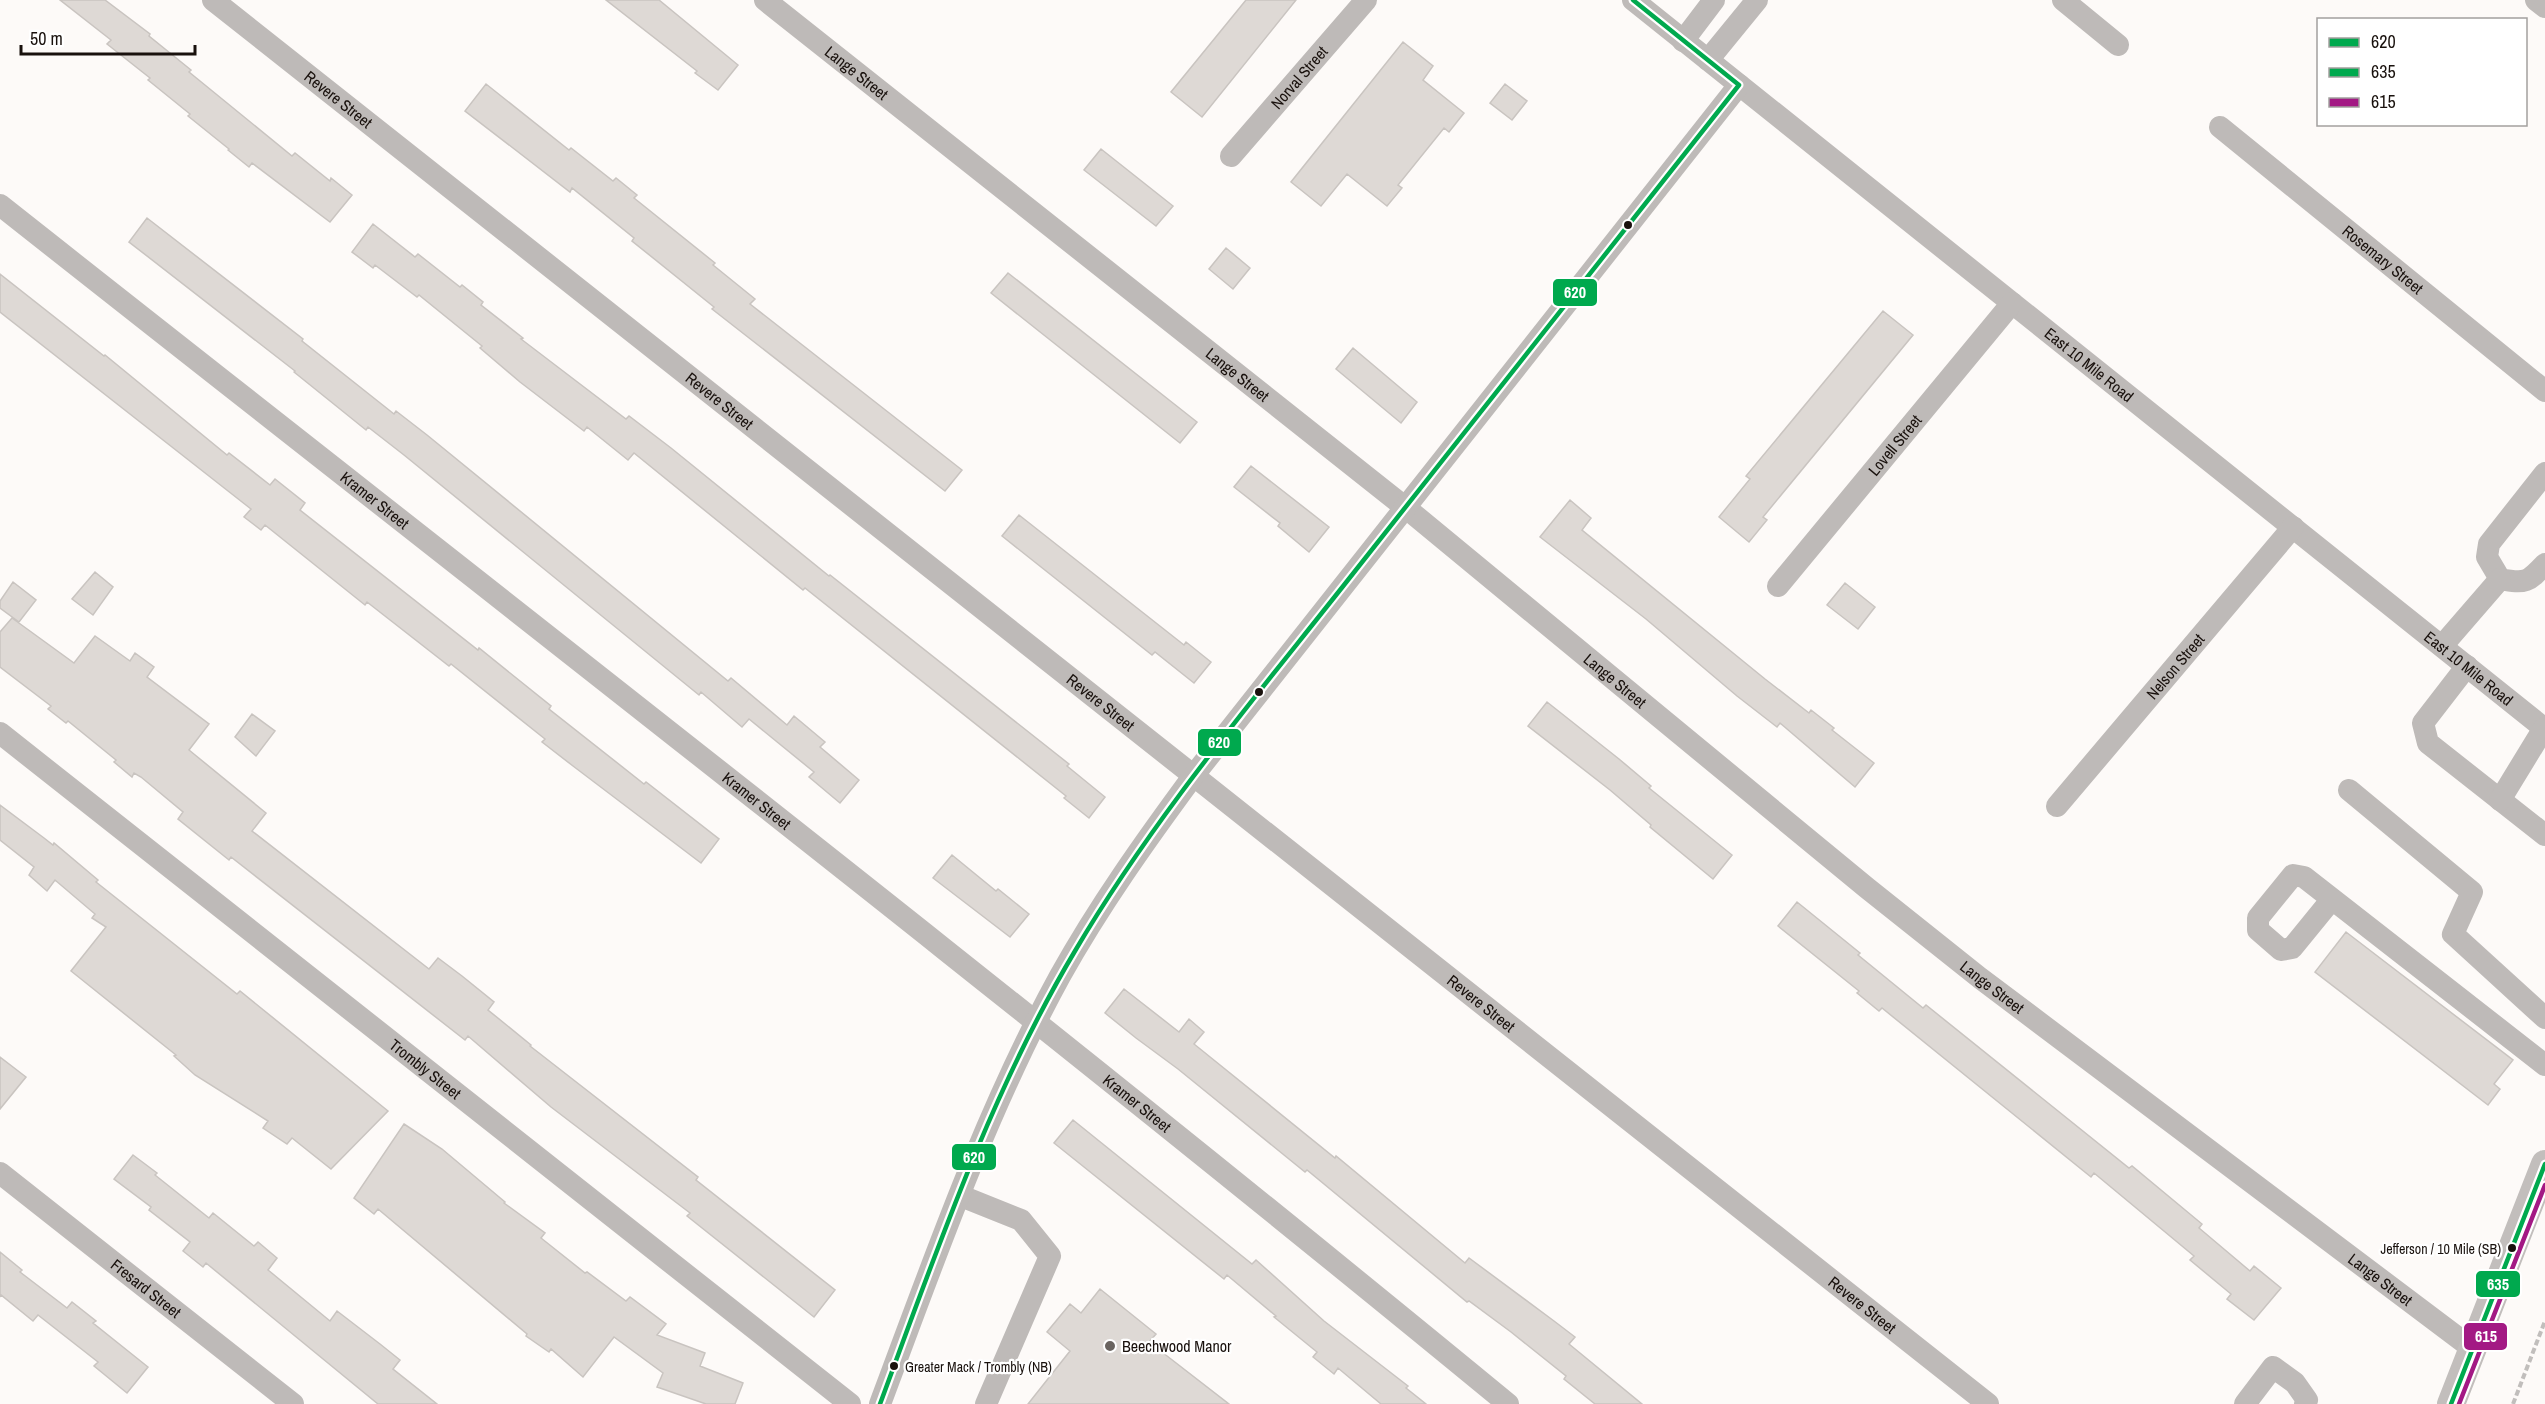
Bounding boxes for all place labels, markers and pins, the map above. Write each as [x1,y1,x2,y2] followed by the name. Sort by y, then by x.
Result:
[1622,219,1634,231] unlabelled marker
[1253,686,1265,698] unlabelled marker
[2381,1240,2501,1258] place label: Jefferson / 10 Mile (SB)
[2506,1242,2518,1254] marker: Jefferson / 10 Mile (SB)
[1122,1335,1232,1357] place label: Beechwood Manor
[1103,1339,1117,1353] marker: Beechwood Manor
[905,1358,1052,1376] place label: Greater Mack / Trombly (NB)
[888,1360,900,1372] marker: Greater Mack / Trombly (NB)

